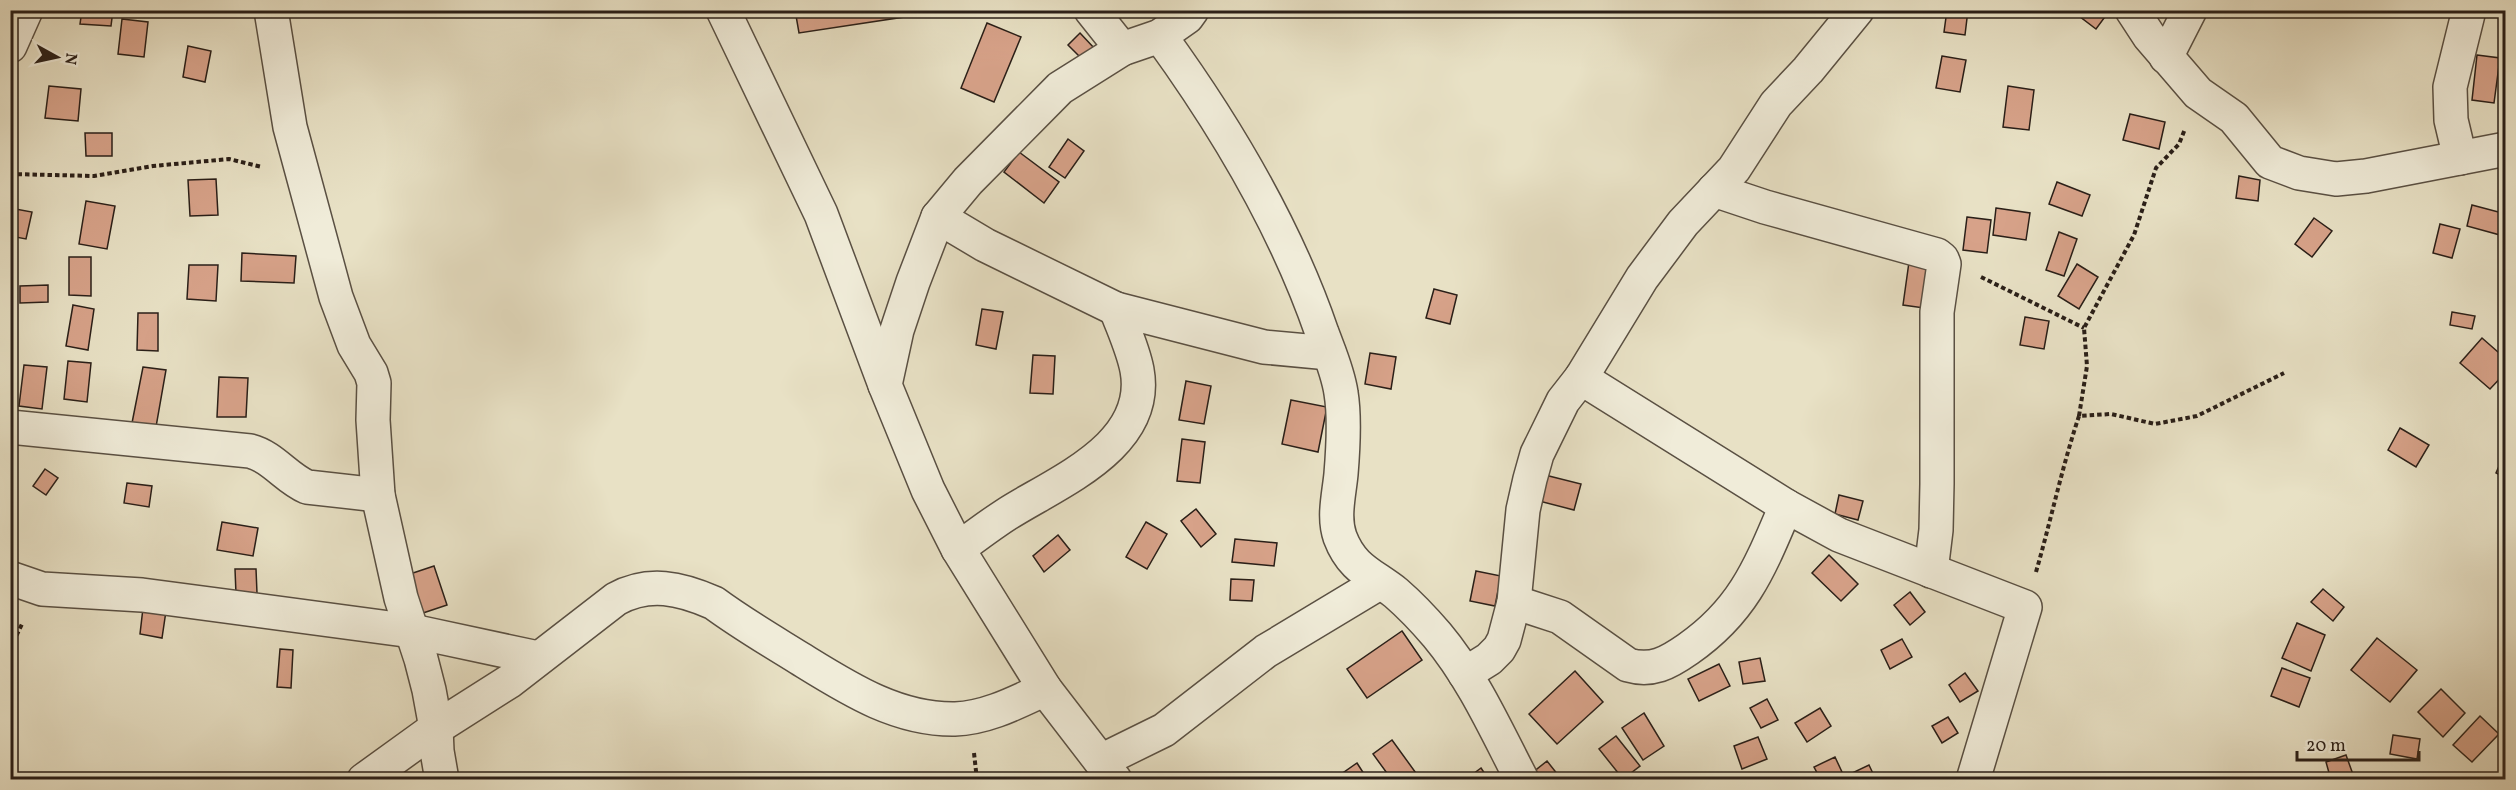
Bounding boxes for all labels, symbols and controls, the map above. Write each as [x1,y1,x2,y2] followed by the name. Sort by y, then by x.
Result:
[27,27,87,87] north arrow
[58,52,82,66] text: N
[2297,724,2418,762] scale bar
[2306,734,2346,759] text: 20 m

